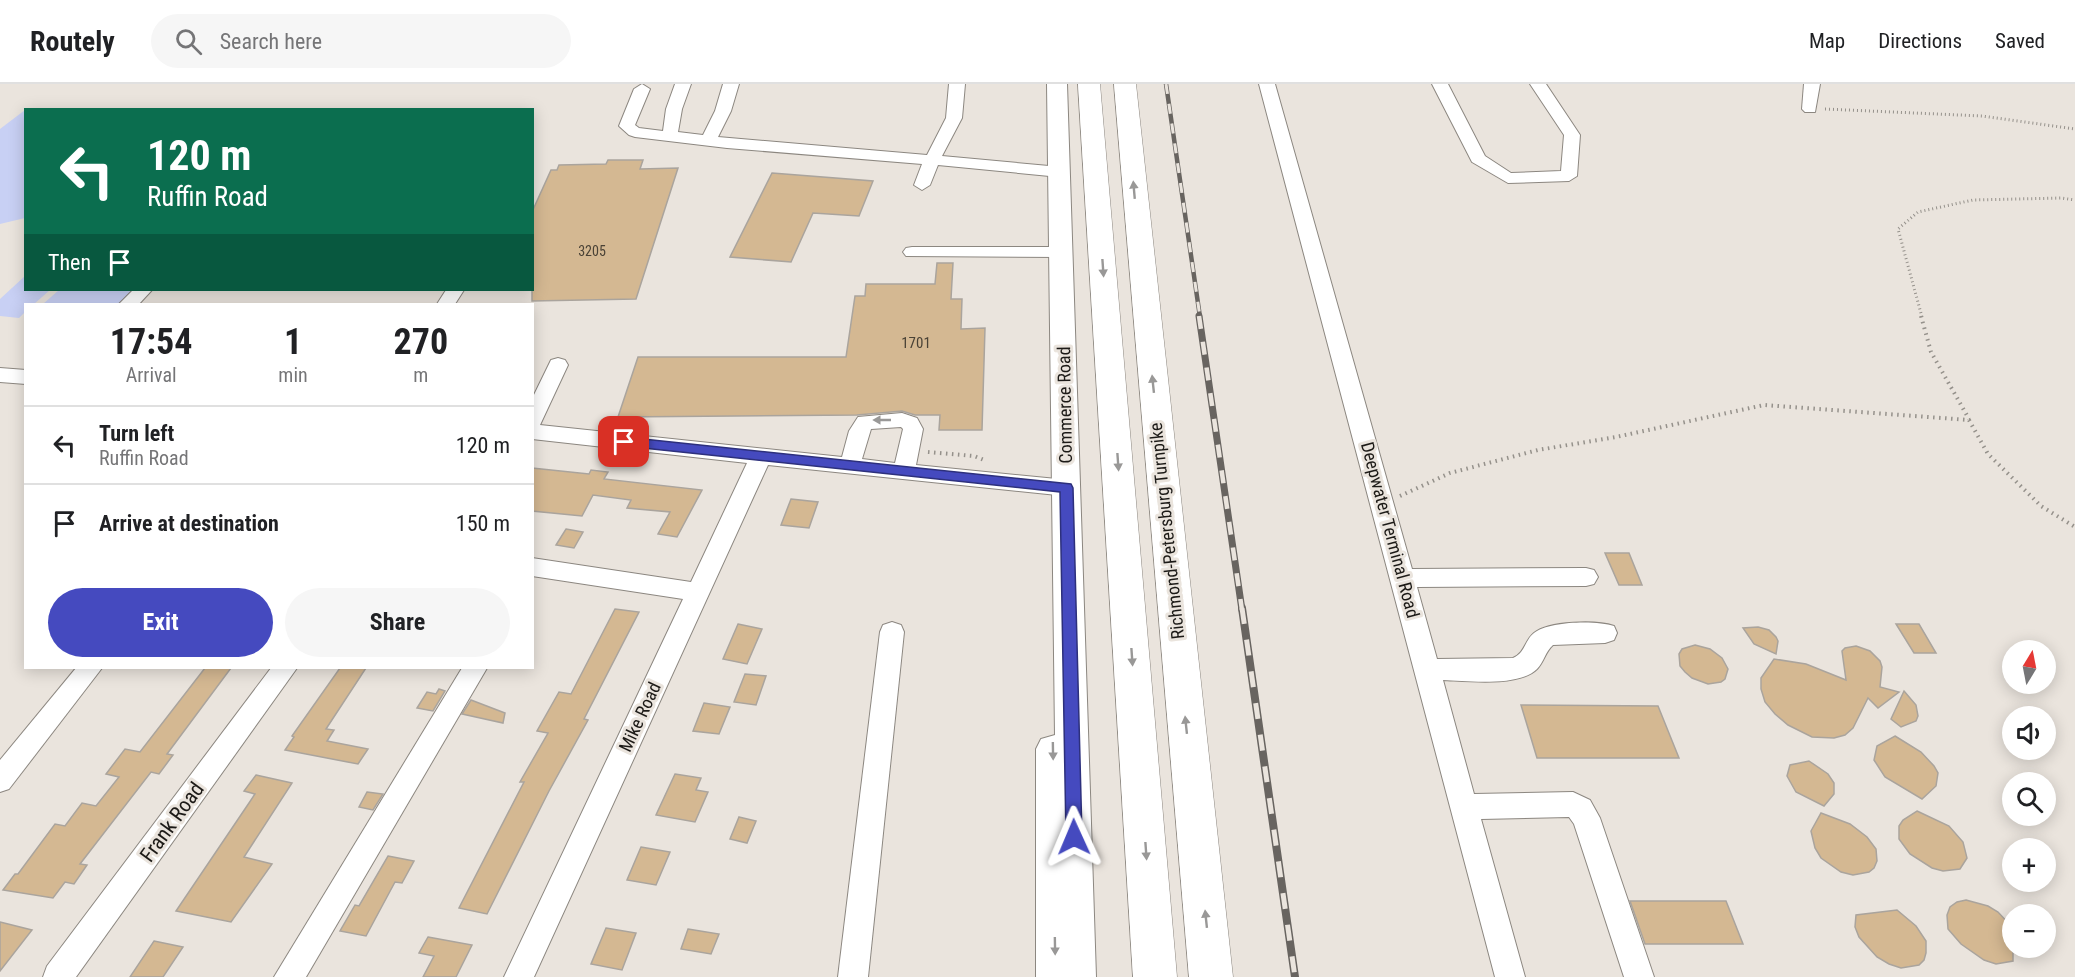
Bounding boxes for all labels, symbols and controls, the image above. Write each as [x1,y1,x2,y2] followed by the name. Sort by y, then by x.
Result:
[151,14,571,68] search box
[30,25,115,58] text: Routely
[172,25,205,58] icon: search
[220,29,322,54] text: Search here
[1809,29,1845,53] text: Map
[1878,29,1962,53] text: Directions
[1995,29,2045,53] text: Saved
[147,131,252,180] text: 120 m
[48,132,126,210] icon: left
[147,181,268,213] text: Ruffin Road
[1129,181,1139,200] one-way arrow
[578,243,606,259] house number: 3205
[103,246,136,279] icon: arrive
[48,250,91,275] text: Then
[1098,258,1108,277] one-way arrow
[110,321,192,363] text: 17:54
[284,321,302,363] text: 1
[394,321,448,363] text: 270
[901,334,931,352] house number: 1701
[1053,346,1076,464] street label: Commerce Road
[126,363,177,387] text: Arrival
[278,363,308,387] text: min
[413,363,428,387] text: m
[1148,375,1158,394] one-way arrow
[873,415,892,425] one-way arrow
[598,416,649,467] pin
[99,421,174,446] text: Turn left
[1145,422,1188,640] street label: Richmond-Petersburg Turnpike
[607,425,640,458] icon: arrive
[48,429,81,462] icon: left
[456,433,510,458] text: 120 m
[1357,440,1424,620] street label: Deepwater Terminal Road
[99,446,189,470] text: Ruffin Road
[1113,453,1122,472] one-way arrow
[48,507,81,540] icon: arrive
[99,511,279,536] text: Arrive at destination
[456,511,510,536] text: 150 m
[48,588,273,657] button: Exit
[285,588,510,657] button: Share
[2002,640,2056,694] north arrow
[2002,640,2056,958] map controls
[1127,647,1136,666] one-way arrow
[614,679,665,755] street label: Mike Road
[2002,706,2056,760] button: sound
[1181,715,1191,734] one-way arrow
[1048,742,1057,761] one-way arrow
[2002,772,2056,826] button: search
[135,778,209,866] street label: Frank Road
[1042,805,1106,869] position arrow
[2002,838,2056,892] button: +
[1141,842,1150,861] one-way arrow
[2002,904,2056,958] button: −
[1201,909,1211,928] one-way arrow
[1050,937,1060,956] one-way arrow

